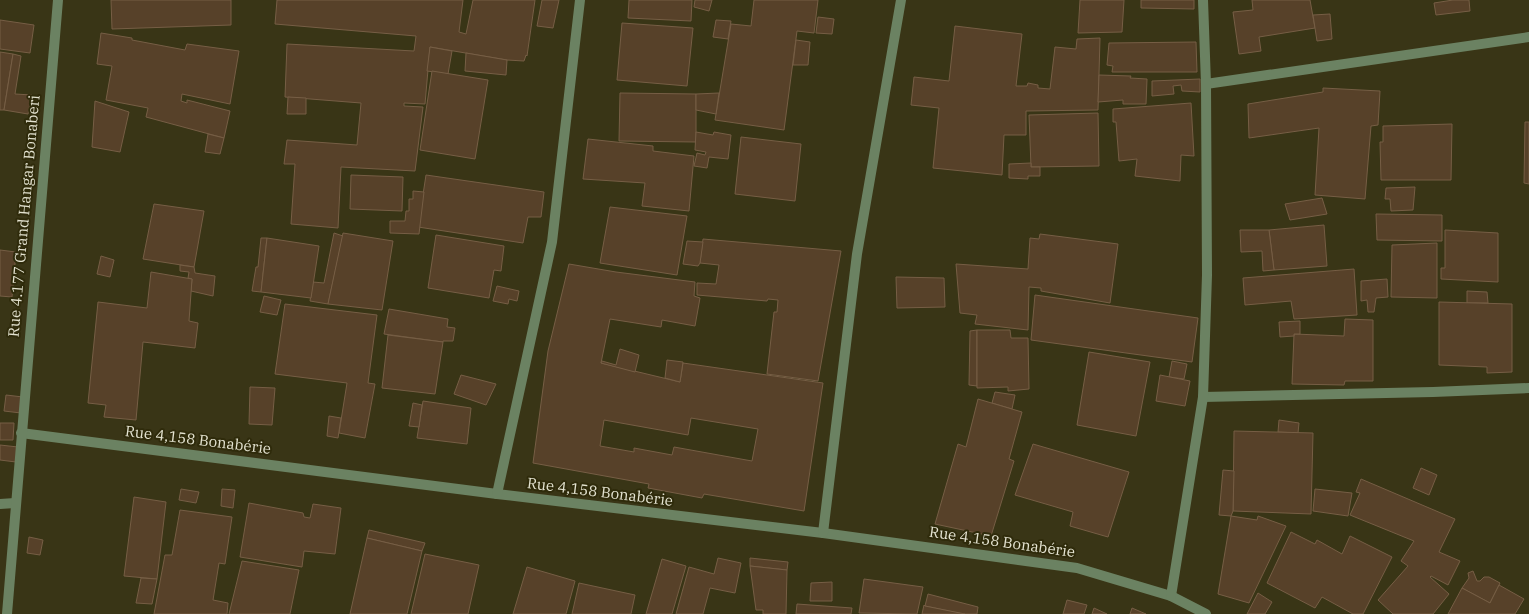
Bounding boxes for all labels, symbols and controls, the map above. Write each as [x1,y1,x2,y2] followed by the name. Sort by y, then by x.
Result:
[3,94,44,338] street label: Rue 4.177 Grand Hangar Bonaberi
[124,421,272,458] street label: Rue 4,158 Bonabérie
[526,473,674,510] street label: Rue 4,158 Bonabérie
[928,522,1076,561] street label: Rue 4,158 Bonabérie

